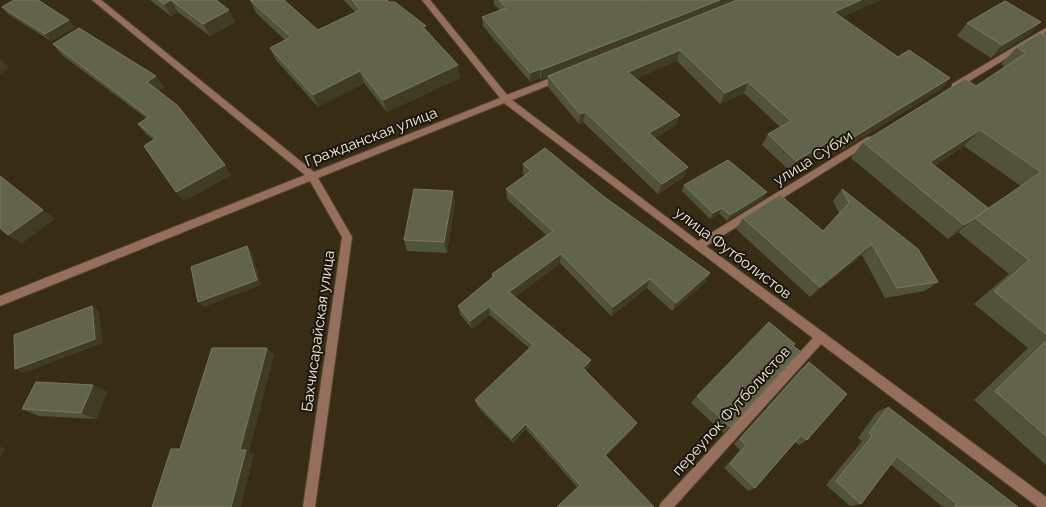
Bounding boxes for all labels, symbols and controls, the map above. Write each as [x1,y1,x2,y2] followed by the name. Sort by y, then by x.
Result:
[302,103,440,171] street label: Гражданская улица
[770,127,856,189] street label: улица Субхи
[671,203,795,303] street label: улица Футболистов
[298,249,338,413] street label: Бахчисарайская улица
[668,343,794,479] street label: переулок Футболистов

